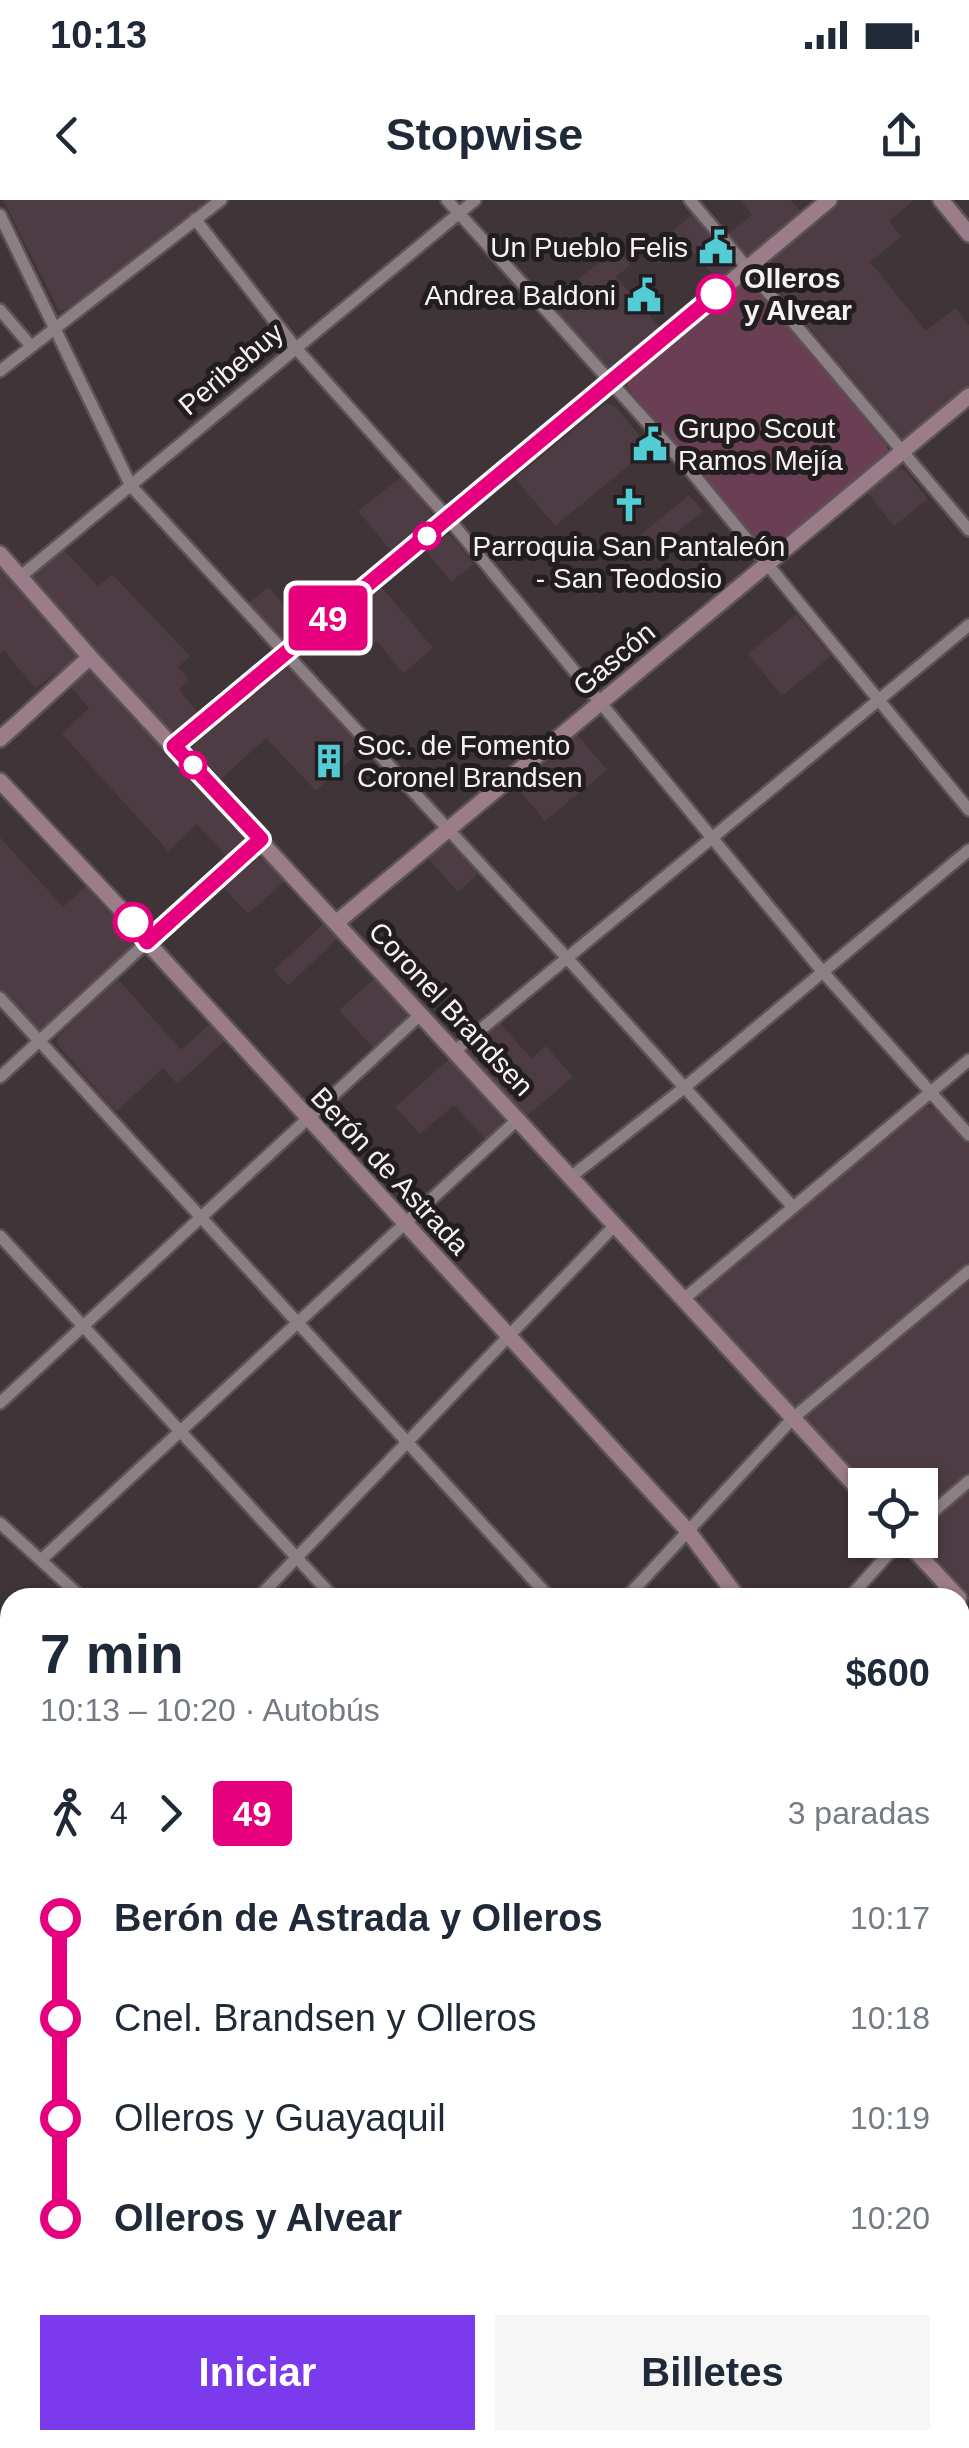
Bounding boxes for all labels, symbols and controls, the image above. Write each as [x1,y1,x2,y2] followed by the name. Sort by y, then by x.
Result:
[50,14,147,56] text: 10:13
[40,108,95,163] icon: back
[874,108,929,163] icon: share
[386,109,583,160] text: Stopwise
[697,228,735,266] public building icon: Un Pueblo Felis
[490,232,688,263] place label: Un Pueblo Felis
[744,263,852,326] place label: Olleros y Alvear
[697,275,735,313] marker: Olleros y Alvear
[625,276,663,314] public building icon: Andrea Baldoni
[425,280,616,311] place label: Andrea Baldoni
[173,317,289,421] street label: Peribebuy
[678,413,843,476] place label: Grupo Scout Ramos Mejía
[631,425,669,463] public building icon: Grupo Scout Ramos Mejía
[610,486,648,524] church icon: Parroquia San Pantaleón - San Teodosio
[414,523,440,549] unlabelled marker
[473,531,785,594] place label: Parroquia San Pantaleón - San Teodosio
[283,586,373,650] line badge: 49
[309,599,347,638] text: 49
[567,616,661,702] street label: Gascón
[357,730,583,793] place label: Soc. de Fomento Coronel Brandsen
[310,742,348,780] building icon: Soc. de Fomento Coronel Brandsen
[180,752,206,778] unlabelled marker
[114,903,152,941] unlabelled marker
[363,916,539,1102] street label: Coronel Brandsen
[305,1081,475,1261] street label: Berón de Astrada
[848,1468,938,1558] map controls
[848,1468,938,1558] button: locate
[40,1623,184,1685] text: 7 min
[845,1652,930,1694] text: $600
[40,1692,380,1728] text: 10:13 – 10:20 · Autobús
[40,1786,95,1841] icon: walk
[143,1786,198,1841] icon: forward
[233,1794,272,1833] text: 49
[110,1795,128,1831] text: 4
[788,1795,930,1831] text: 3 paradas
[114,1897,603,1939] text: Berón de Astrada y Olleros
[850,1900,930,1936] text: 10:17
[114,1997,536,2039] text: Cnel. Brandsen y Olleros
[850,2000,930,2036] text: 10:18
[114,2097,446,2139] text: Olleros y Guayaquil
[850,2100,930,2136] text: 10:19
[114,2197,402,2239] text: Olleros y Alvear
[850,2200,930,2236] text: 10:20
[40,2315,475,2430] button: Iniciar
[495,2315,930,2430] button: Billetes

